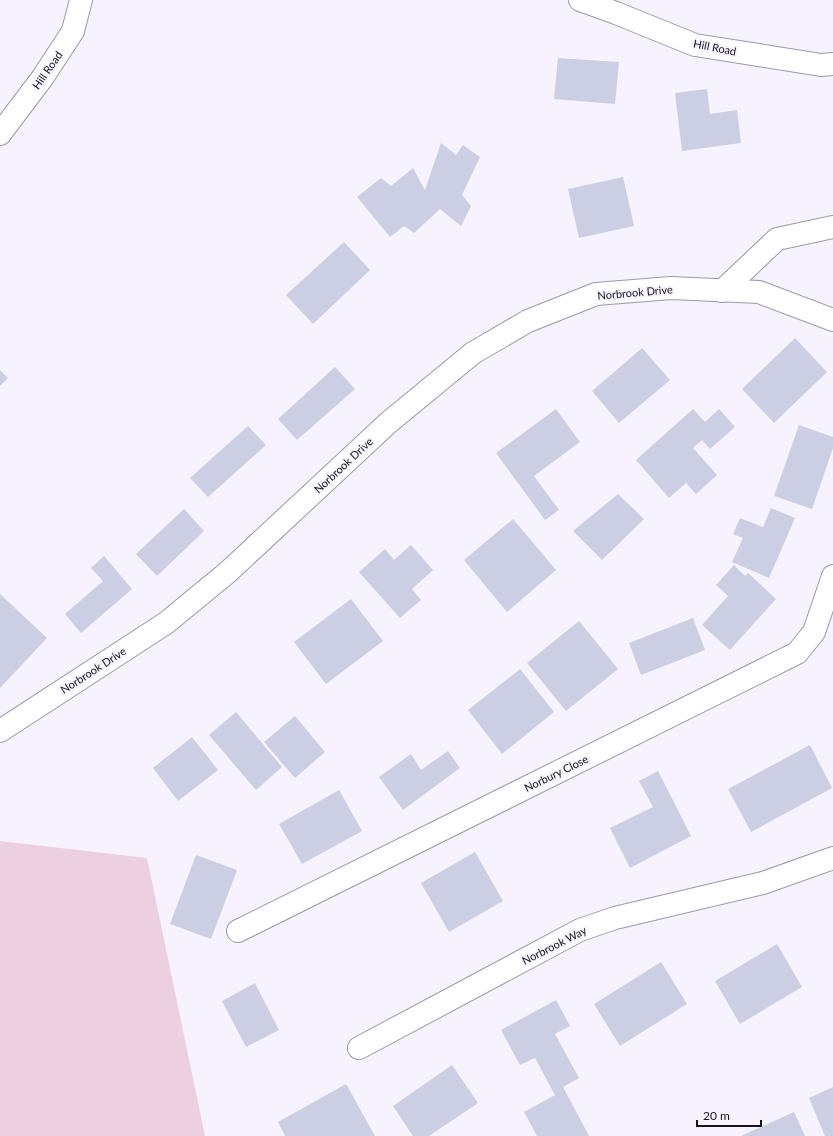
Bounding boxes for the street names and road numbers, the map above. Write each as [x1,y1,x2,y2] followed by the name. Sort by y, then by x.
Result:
[692,36,738,58] street label: Hill Road
[29,49,65,91] street label: Hill Road
[597,282,673,302] street label: Norbrook Drive
[311,434,375,496] street label: Norbrook Drive
[58,644,128,696] street label: Norbrook Drive
[522,752,590,794] street label: Norbury Close
[519,923,589,967] street label: Norbrook Way

